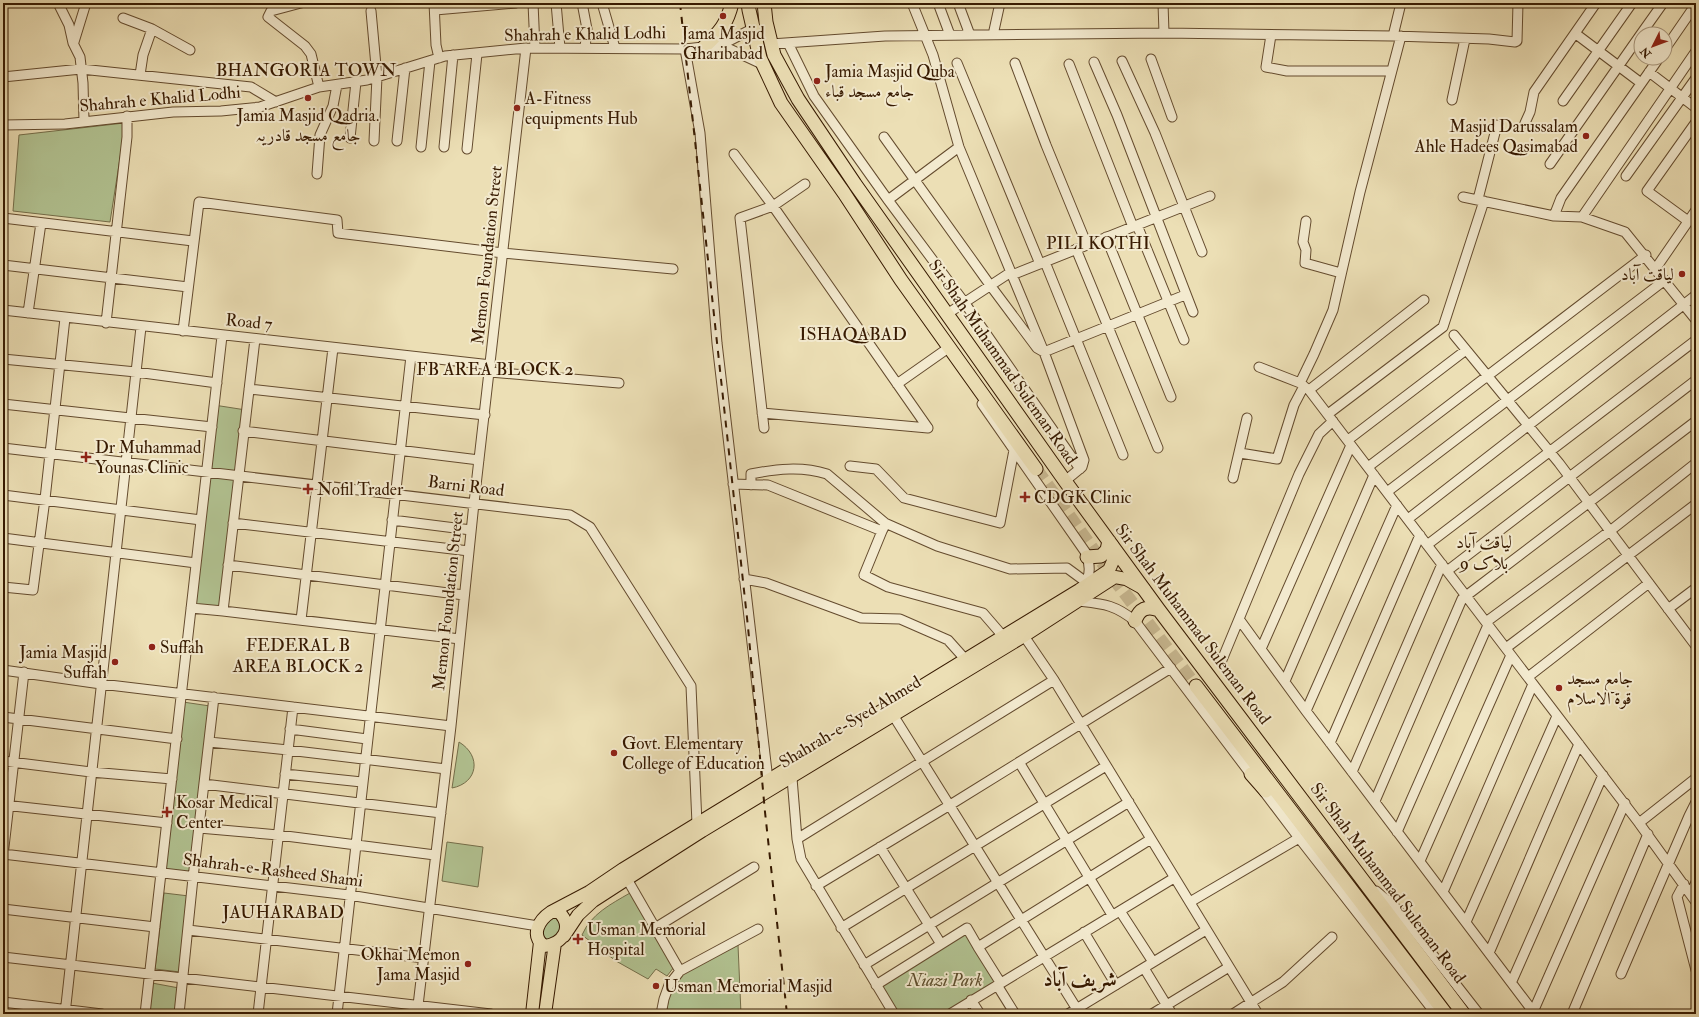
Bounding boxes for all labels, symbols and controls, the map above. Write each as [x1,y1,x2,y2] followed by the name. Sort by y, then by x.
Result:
[718,11,728,21] marker: Jama Masjid Gharibabad
[504,22,666,46] street label: Shahrah e Khalid Lodhi
[680,23,765,64] place label: Jama Masjid Gharibabad
[1633,26,1673,66] north arrow
[1637,43,1655,61] text: N
[216,59,396,82] district label: BHANGORIA TOWN
[824,61,956,107] place label: Jamia Masjid Quba جامع مسجد قباء
[812,76,822,86] marker: Jamia Masjid Quba جامع مسجد قباء
[79,81,242,117] street label: Shahrah e Khalid Lodhi
[524,88,638,130] place label: A-Fitness equipments Hub
[303,93,313,103] marker: Jamia Masjid Qadria. جامع مسجد قادریہ
[512,103,522,113] marker: A-Fitness equipments Hub
[236,105,379,151] place label: Jamia Masjid Qadria. جامع مسجد قادریہ
[1414,116,1579,157] place label: Masjid Darussalam Ahle Hadees Qasimabad
[1581,131,1591,141] marker: Masjid Darussalam Ahle Hadees Qasimabad
[467,164,507,345] street label: Memon Foundation Street
[1046,232,1150,255] district label: PILI KOTHI
[924,255,1082,469] street label: Sir Shah Muhammad Suleman Road
[1621,264,1674,285] place label: لیاقت آباد
[1677,269,1687,279] marker: لیاقت آباد
[225,309,274,335] street label: Road 7
[799,323,907,346] district label: ISHAQABAD
[416,358,574,381] district label: FB AREA BLOCK 2
[95,437,202,478] place label: Dr Muhammad Younas Clinic
[80,451,92,463] marker: Dr Muhammad Younas Clinic
[427,471,506,501] street label: Barni Road
[317,479,404,500] place label: Nofil Trader
[302,483,314,495] marker: Nofil Trader
[1034,487,1132,508] place label: CDGK Clinic
[1019,491,1031,503] marker: CDGK Clinic
[428,510,468,691] street label: Memon Foundation Street
[1111,520,1276,729] street label: Sir Shah Muhammad Suleman Road
[1456,531,1512,575] district label: لیاقت آباد بلاک 9
[232,634,363,678] district label: FEDERAL B AREA BLOCK 2
[160,637,204,658] place label: Suffah
[18,642,108,683] place label: Jamia Masjid Suffah
[147,642,157,652] marker: Suffah
[110,657,120,667] marker: Jamia Masjid Suffah
[1567,668,1633,713] place label: جامع مسجد قوۃ الاسلام
[775,671,926,774] street label: Shahrah-e-Syed Ahmed
[1554,683,1564,693] marker: جامع مسجد قوۃ الاسلام
[622,733,765,774] place label: Govt. Elementary College of Education
[609,748,619,758] marker: Govt. Elementary College of Education
[1306,779,1471,988] street label: Sir Shah Muhammad Suleman Road
[176,792,273,833] place label: Kosar Medical Center
[161,806,173,818] marker: Kosar Medical Center
[182,849,365,892] street label: Shahrah-e-Rasheed Shami
[221,901,344,924] district label: JAUHARABAD
[587,919,707,961] place label: Usman Memorial Hospital
[572,933,584,945] marker: Usman Memorial Hospital
[361,944,461,986] place label: Okhai Memon Jama Masjid
[463,959,473,969] marker: Okhai Memon Jama Masjid
[1043,966,1117,993] district label: شريف آباد
[906,970,983,991] park label: Niazi Park
[664,976,833,997] place label: Usman Memorial Masjid
[651,981,661,991] marker: Usman Memorial Masjid

